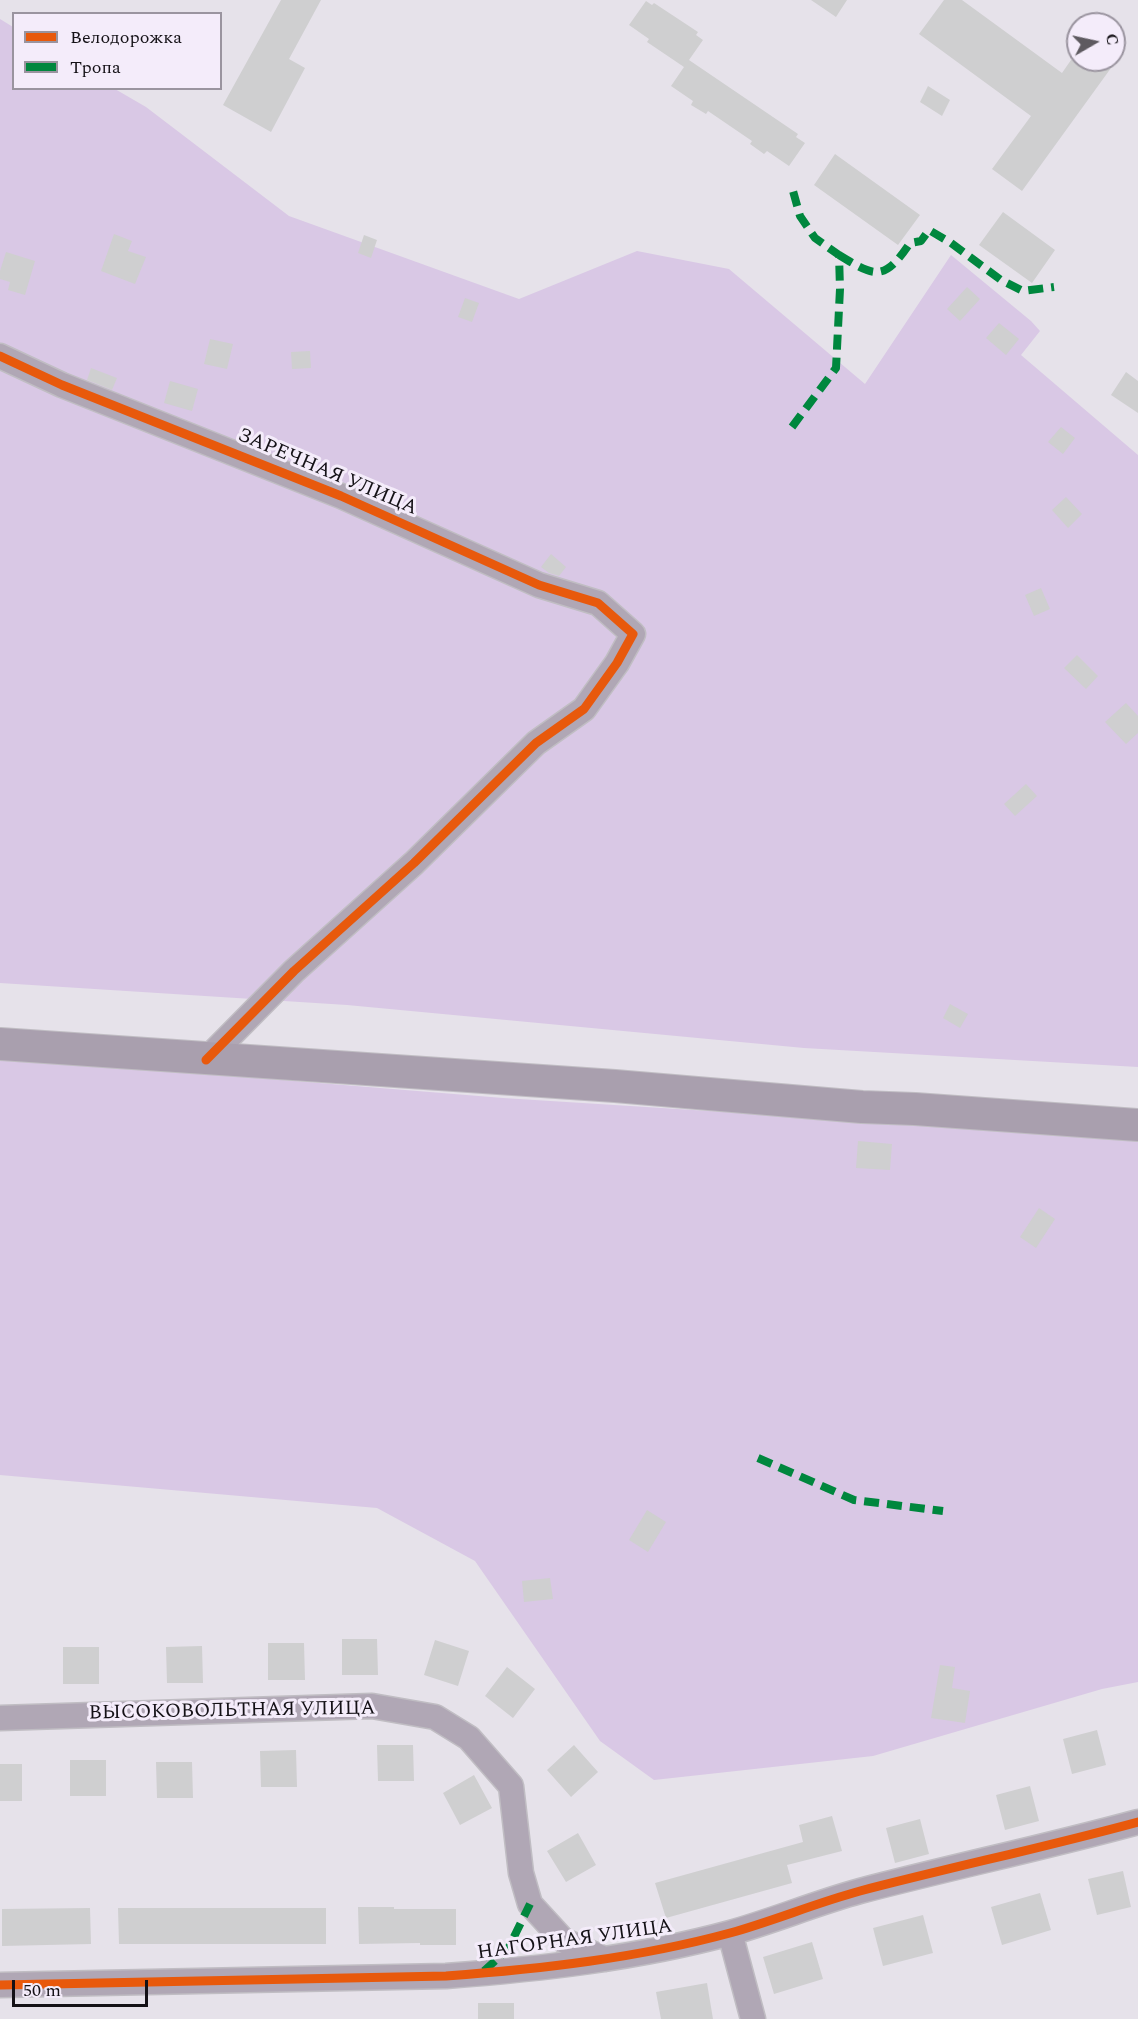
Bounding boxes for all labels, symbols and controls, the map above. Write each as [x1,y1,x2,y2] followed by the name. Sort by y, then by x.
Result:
[12,12,222,90] legend
[1066,12,1126,72] north arrow
[70,24,182,51] text: Велодорожка
[1099,32,1125,47] text: С
[70,54,121,81] text: Тропа
[233,424,421,522] street label: ЗАРЕЧНАЯ УЛИЦА
[88,1698,376,1726] street label: ВЫСОКОВОЛЬТНАЯ УЛИЦА
[476,1915,674,1967] street label: НАГОРНАЯ УЛИЦА
[15,1968,152,2006] scale bar
[23,1977,61,2004] text: 50 m

